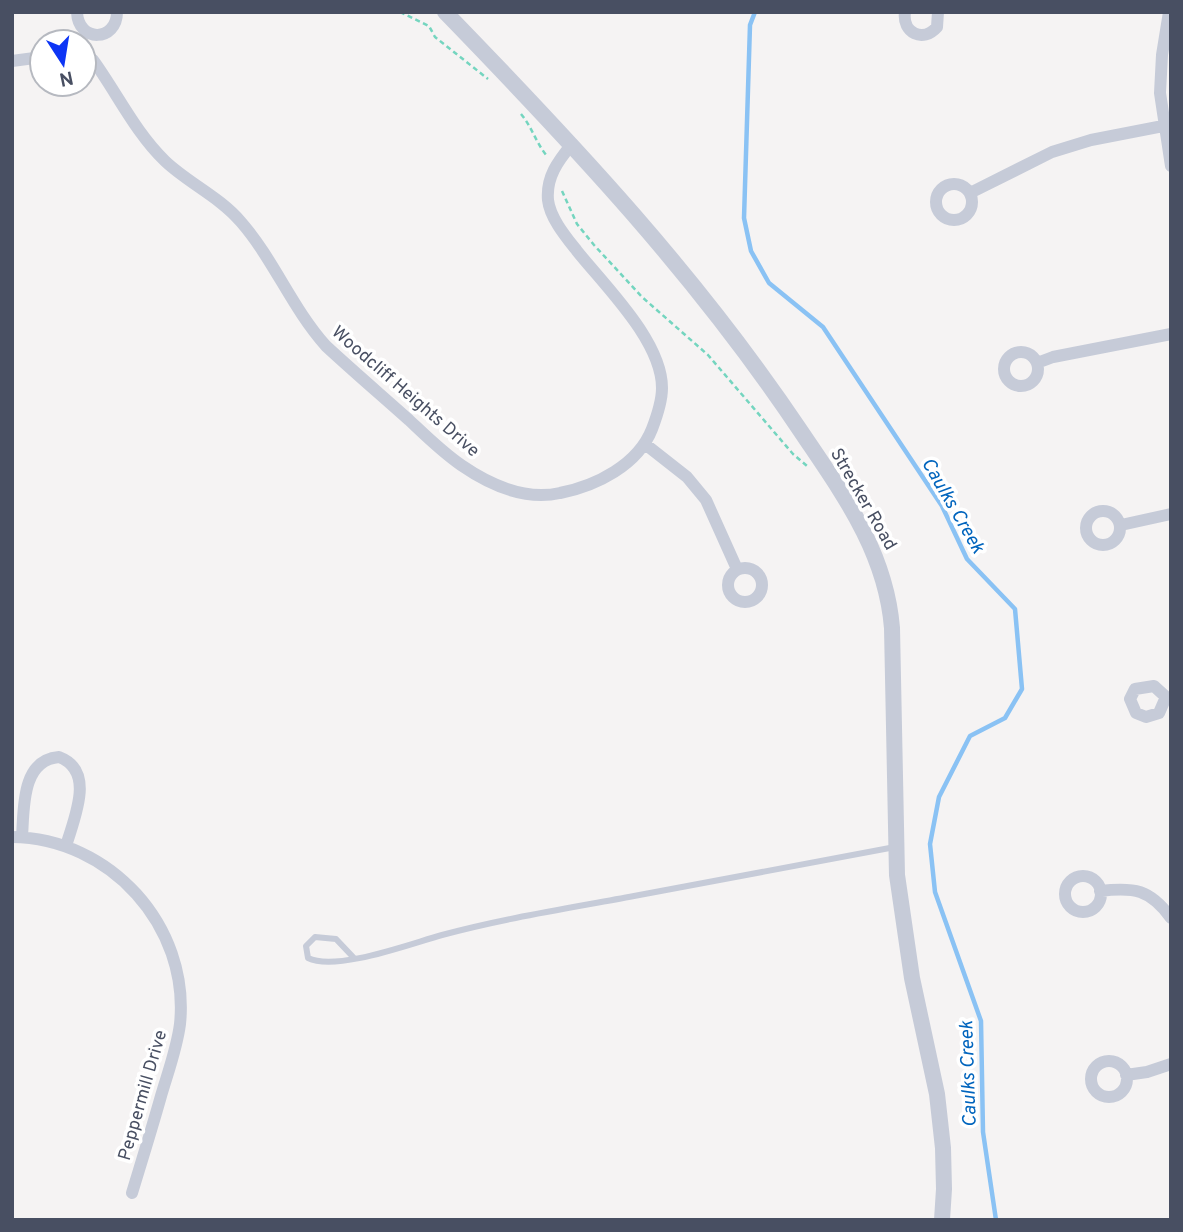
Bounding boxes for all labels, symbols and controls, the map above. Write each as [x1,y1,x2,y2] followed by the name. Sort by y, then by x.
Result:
[28,28,98,98] north arrow
[57,65,75,91] text: N
[326,321,484,463] street label: Woodcliff Heights Drive
[824,445,901,555] street label: Strecker Road
[915,454,990,559] water label: Caulks Creek
[955,1020,983,1128] water label: Caulks Creek
[114,1028,173,1163] street label: Peppermill Drive

